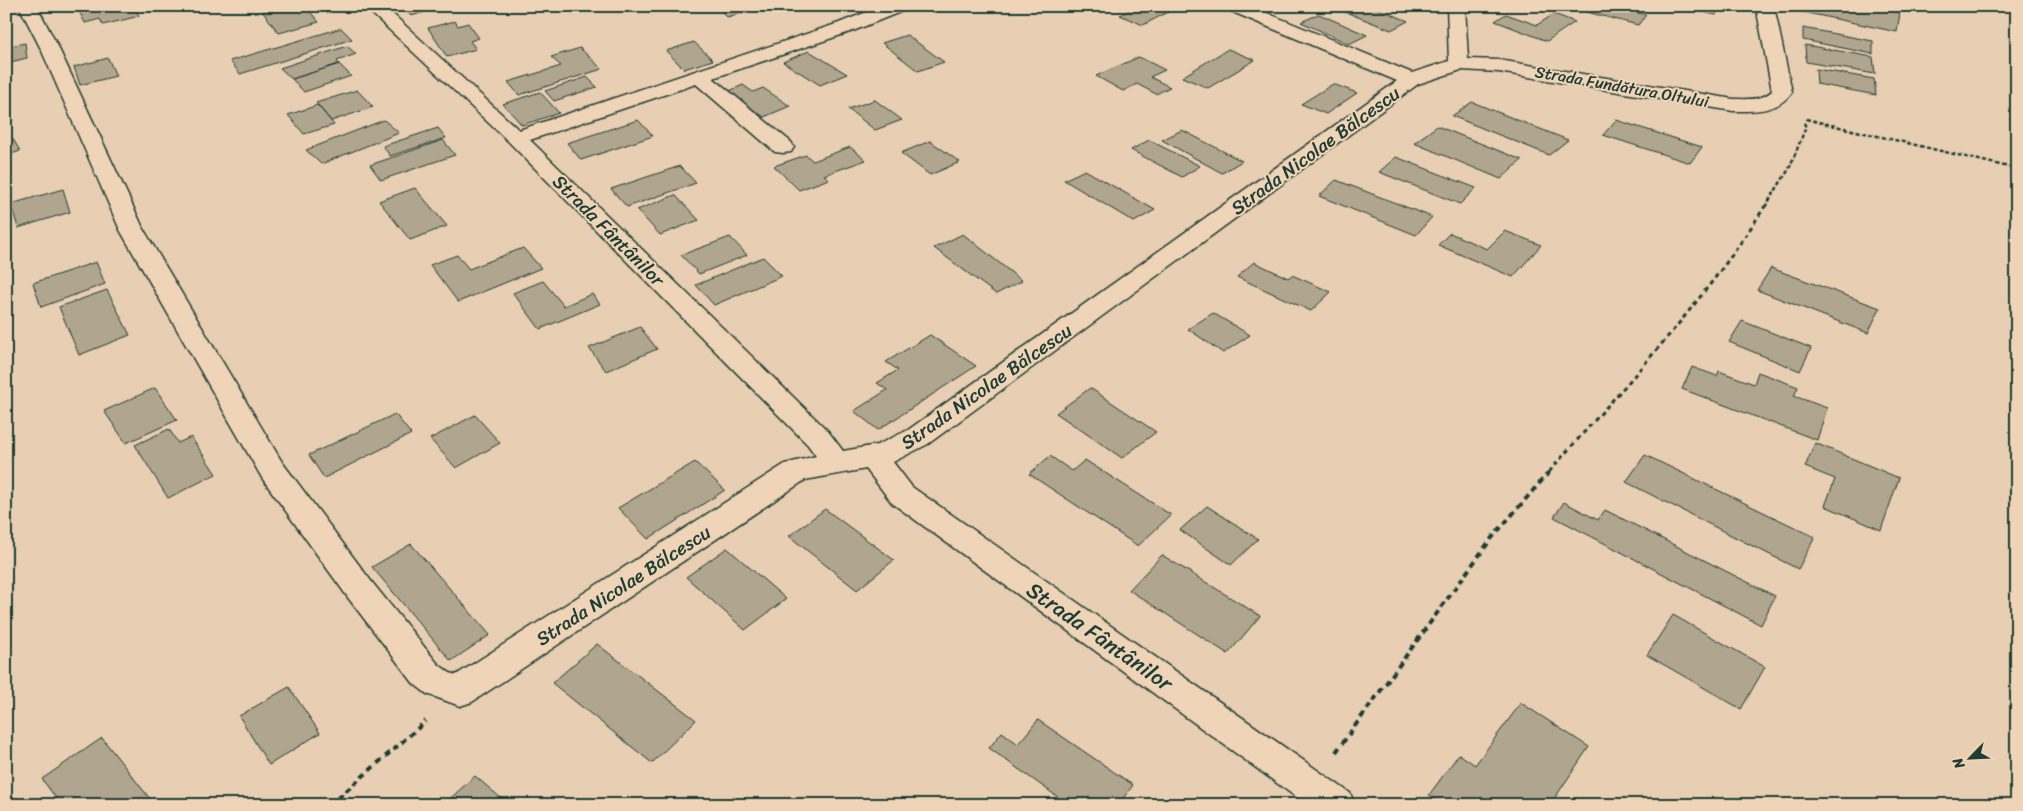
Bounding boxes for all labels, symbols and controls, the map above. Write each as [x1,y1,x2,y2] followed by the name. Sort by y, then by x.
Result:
[1533,57,1712,116] street label: Strada Fundătura Oltului
[1223,77,1407,223] street label: Strada Nicolae Bălcescu
[544,166,674,295] street label: Strada Fântânilor
[894,315,1079,458] street label: Strada Nicolae Bălcescu
[529,516,717,655] street label: Strada Nicolae Bălcescu
[1018,571,1183,703] street label: Strada Fântânilor
[1946,734,1996,784] north arrow
[1945,753,1972,774] text: N

